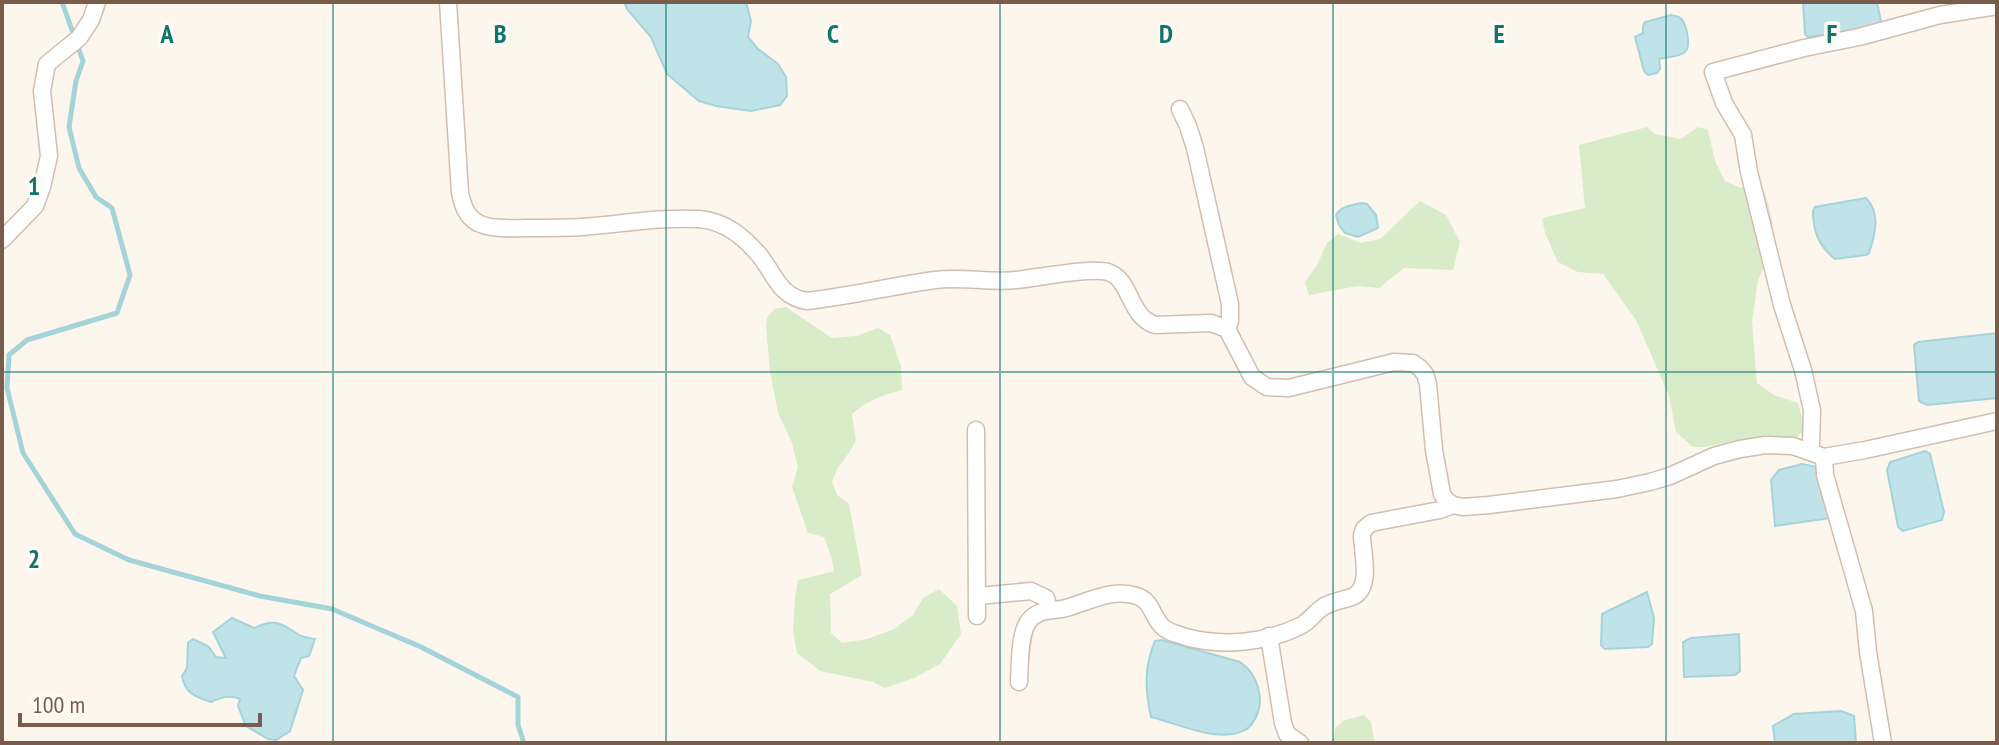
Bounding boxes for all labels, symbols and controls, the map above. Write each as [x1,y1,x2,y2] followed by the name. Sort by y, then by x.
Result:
[159,17,174,50] text: A
[494,17,507,50] text: B
[827,17,839,50] text: C
[1159,17,1173,50] text: D
[1493,17,1505,50] text: E
[1827,17,1838,50] text: F
[28,169,40,202] text: 1
[28,542,40,575] text: 2
[20,677,260,727] scale bar
[32,689,85,720] text: 100 m

